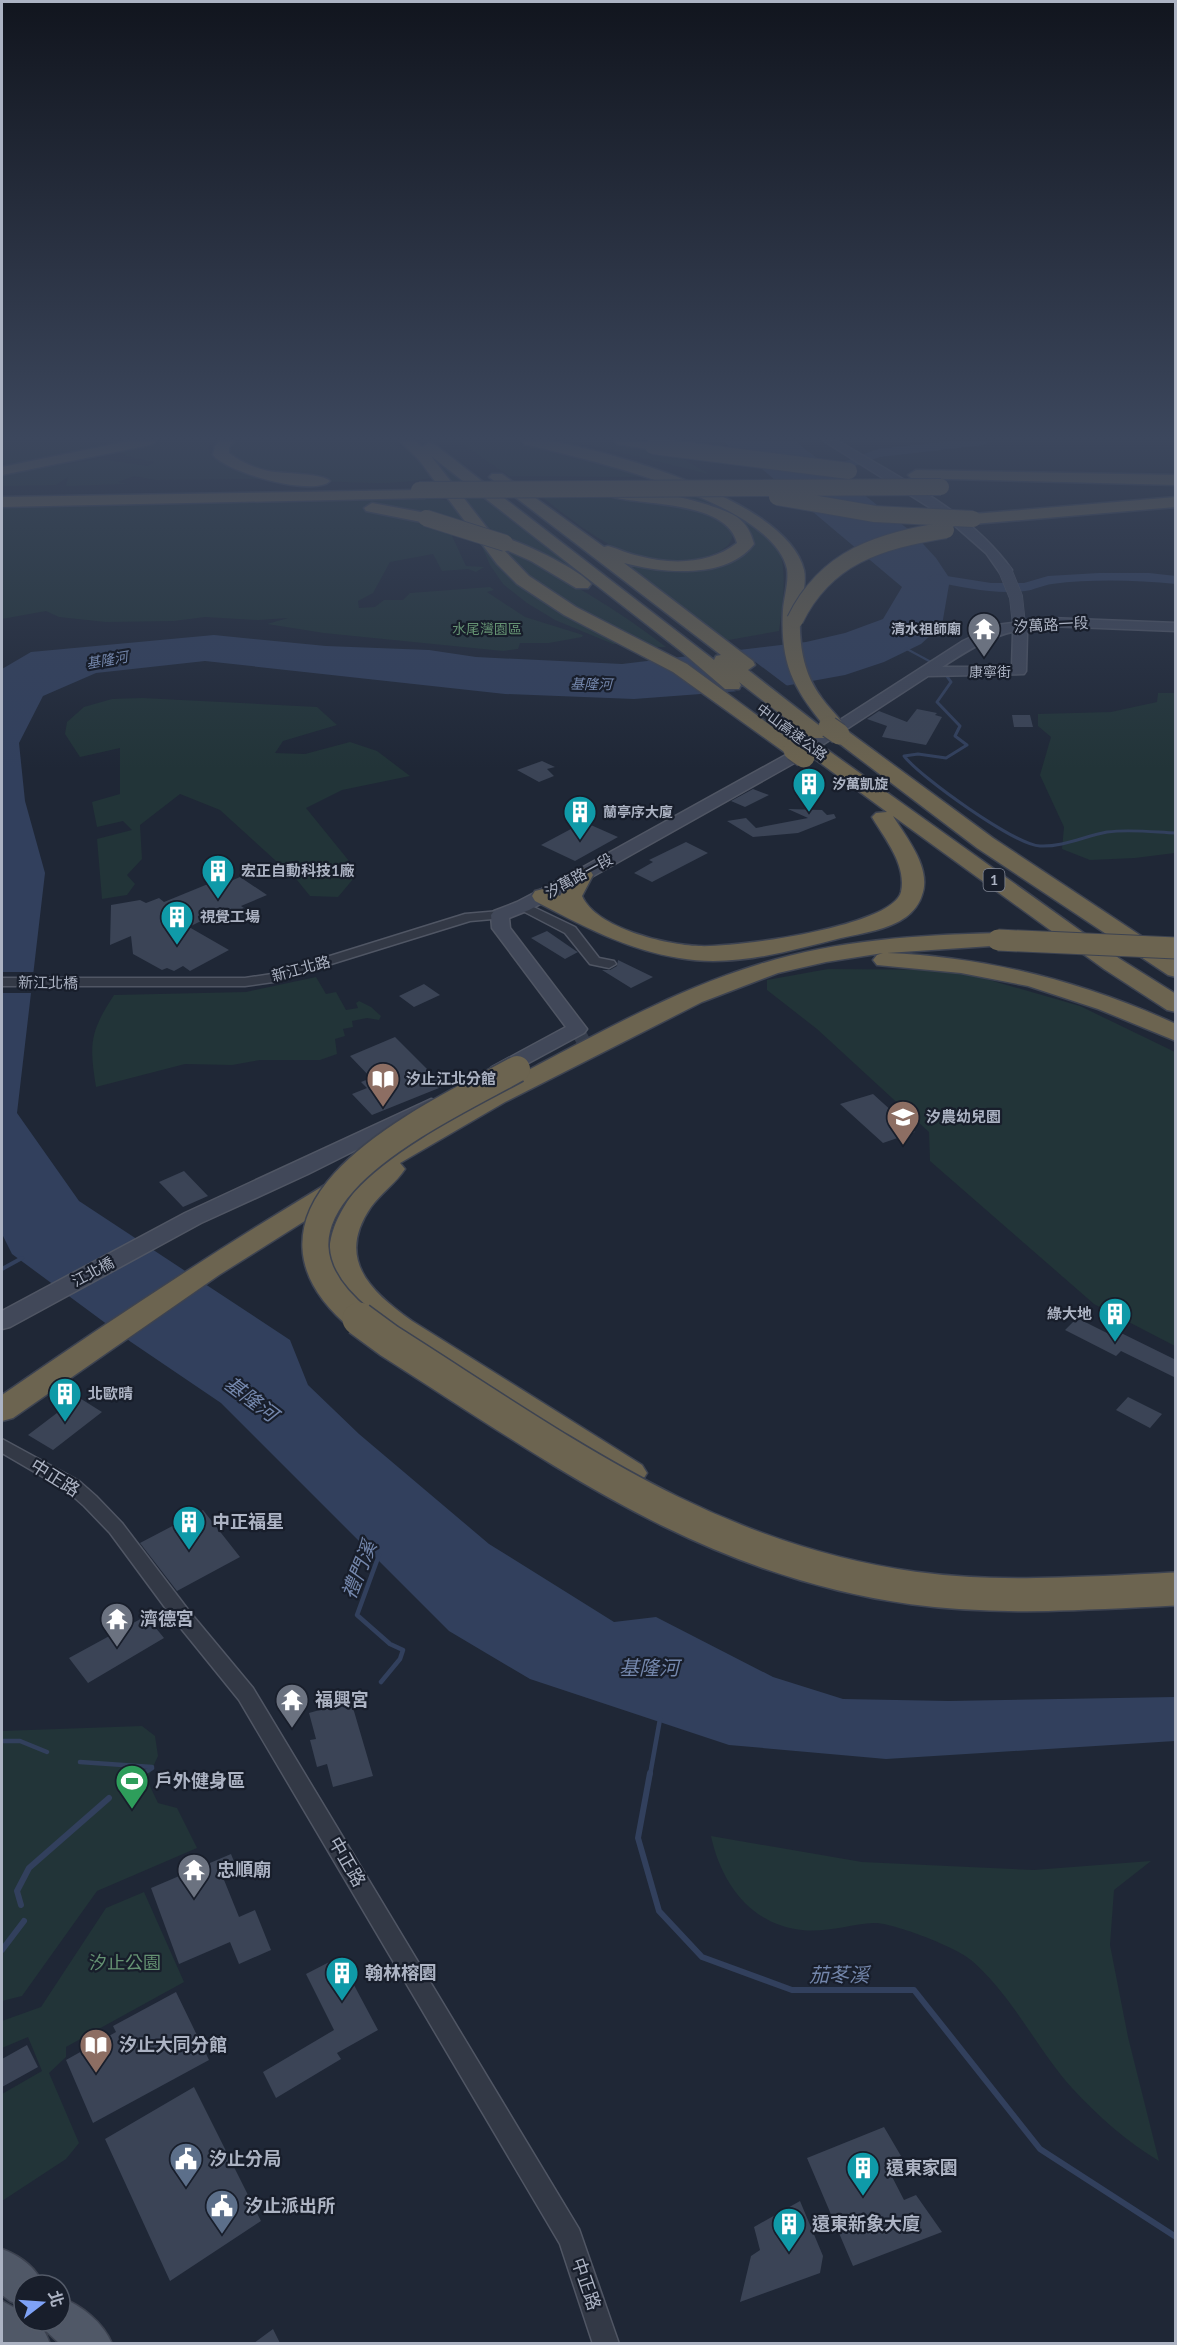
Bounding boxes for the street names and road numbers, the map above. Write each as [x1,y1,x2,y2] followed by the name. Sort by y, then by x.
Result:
[1013,613,1089,635] street label: 汐萬路一段
[969,663,1011,680] street label: 康寧街
[754,700,831,764] street label: 中山高速公路
[541,849,616,901] street label: 汐萬路一段
[984,869,1004,891] road number: 1
[269,952,332,984] street label: 新江北路
[18,972,78,992] street label: 新江北橋
[68,1253,117,1290] street label: 江北橋
[27,1454,84,1501] street label: 中正路
[325,1833,371,1890] street label: 中正路
[568,2255,606,2313] street label: 中正路

